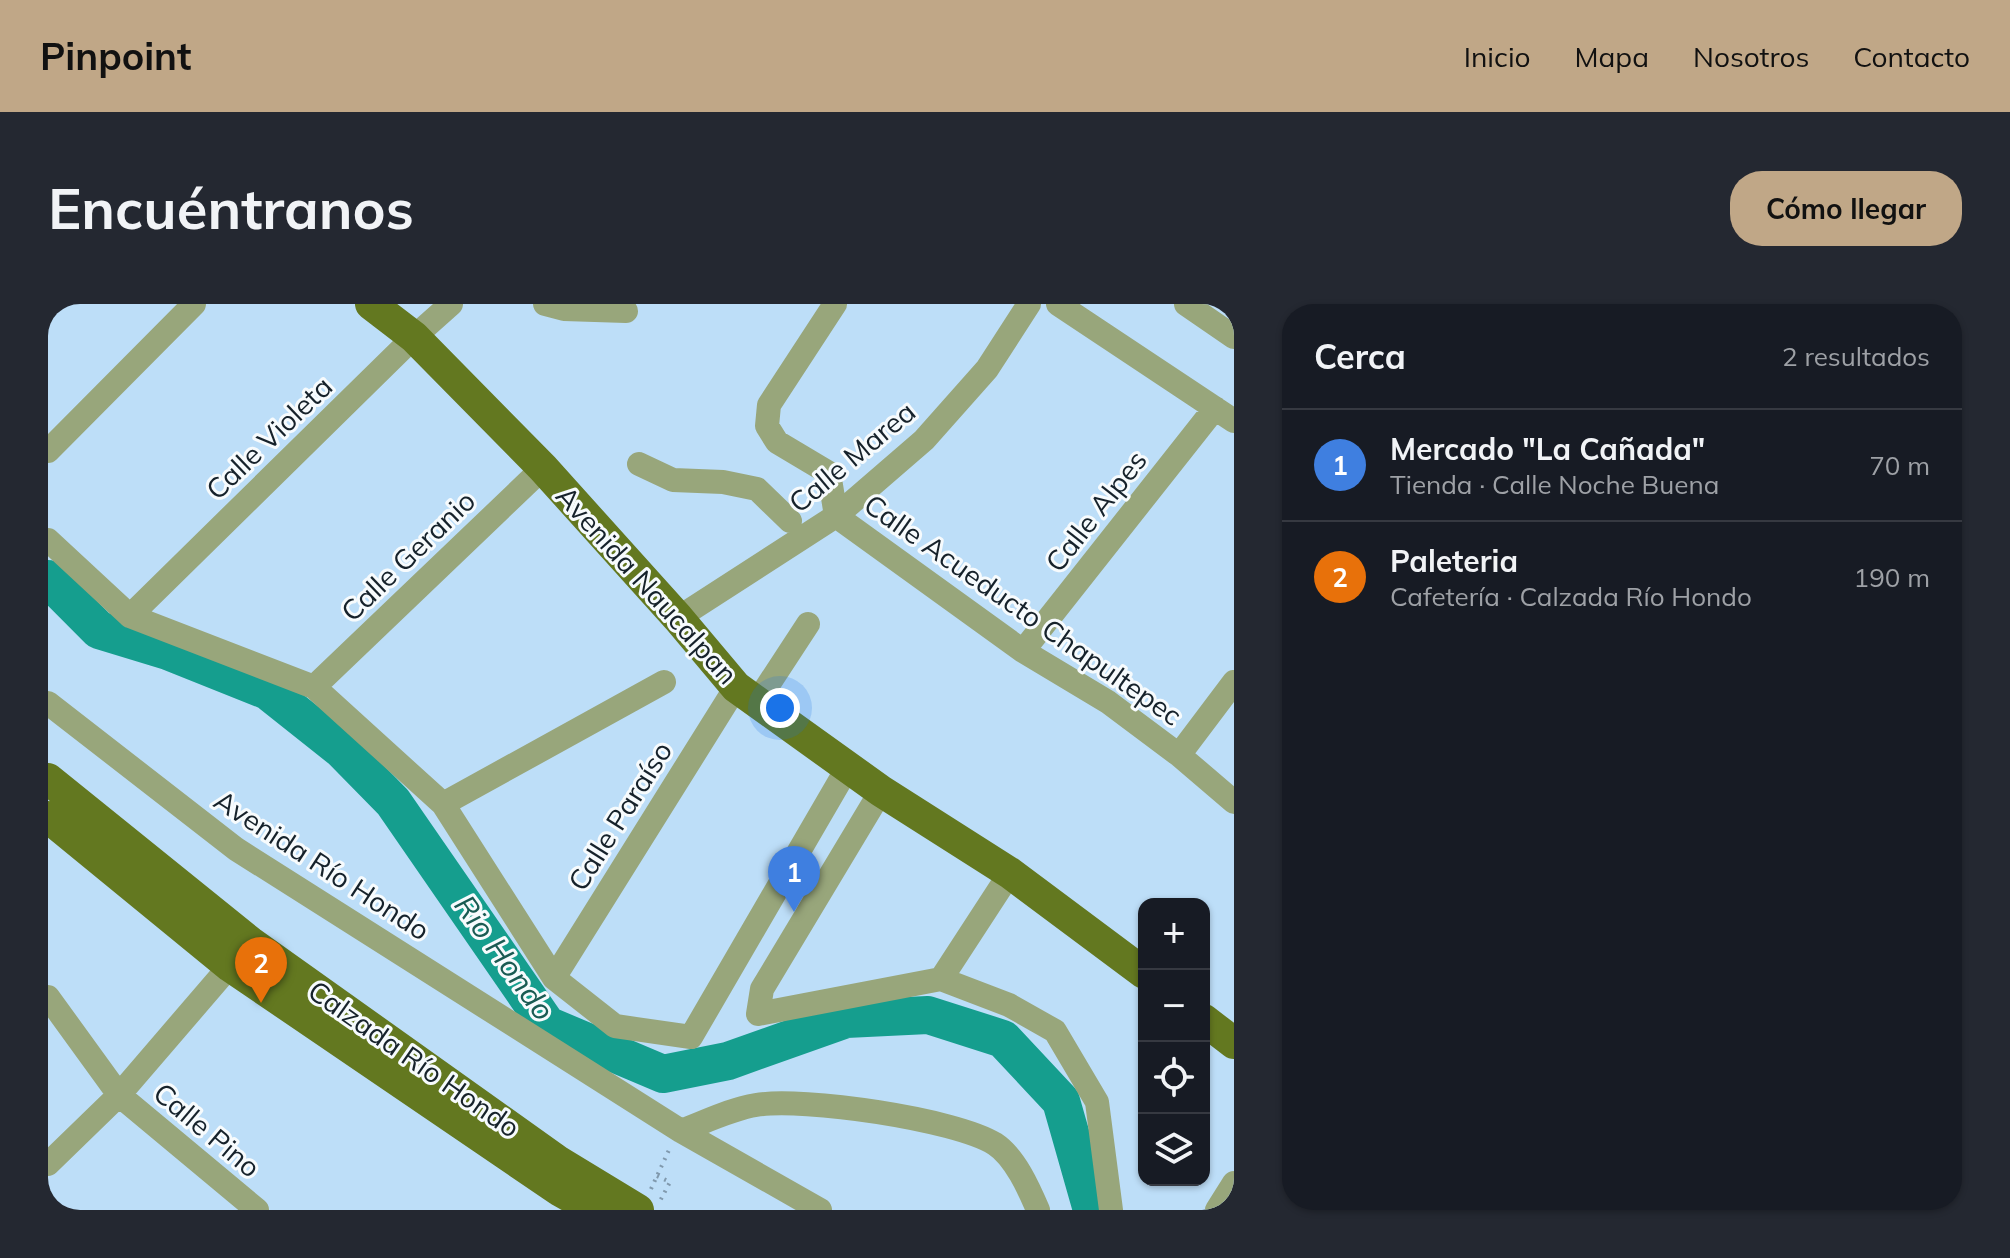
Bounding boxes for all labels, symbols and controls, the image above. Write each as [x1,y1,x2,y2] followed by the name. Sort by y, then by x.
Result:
[40,32,191,80] text: Pinpoint
[1464,39,1531,74] text: Inicio
[1575,39,1649,74] text: Mapa
[1693,39,1809,74] text: Nosotros
[1853,39,1970,74] text: Contacto
[1730,171,1962,246] button: Cómo llegar
[48,173,414,243] text: Encuéntranos
[1314,335,1406,378] text: Cerca
[1782,340,1930,373] text: 2 resultados
[198,369,339,507] street label: Calle Violeta
[781,394,922,520] street label: Calle Marea
[1390,430,1705,468] text: Mercado "La Cañada"
[1037,443,1154,578] street label: Calle Alpes
[1332,449,1348,482] text: 1
[1869,449,1930,482] text: 70 m
[1390,468,1719,501] text: Tienda · Calle Noche Buena
[549,478,746,691] street label: Avenida Naucalpan
[333,483,482,628] street label: Calle Geranio
[858,486,1189,733] street label: Calle Acueducto Chapultepec
[1390,542,1518,580] text: Paleteria
[1332,561,1348,594] text: 2
[1854,561,1930,594] text: 190 m
[1390,580,1752,613] text: Cafetería · Calzada Río Hondo
[760,688,800,728] your location
[560,735,679,897] street label: Calle Paraíso
[208,782,437,947] street label: Avenida Río Hondo
[768,846,820,912] pin: 1
[447,887,563,1028] water label: Rio Hondo
[1138,898,1210,1186] map controls
[1138,898,1210,970] button: +
[235,937,287,1003] pin: 2
[1138,970,1210,1042] button: −
[302,972,527,1145] street label: Calzada Río Hondo
[1138,1042,1210,1114] button: locate
[147,1075,268,1184] street label: Calle Pino
[1138,1114,1210,1186] button: layers

